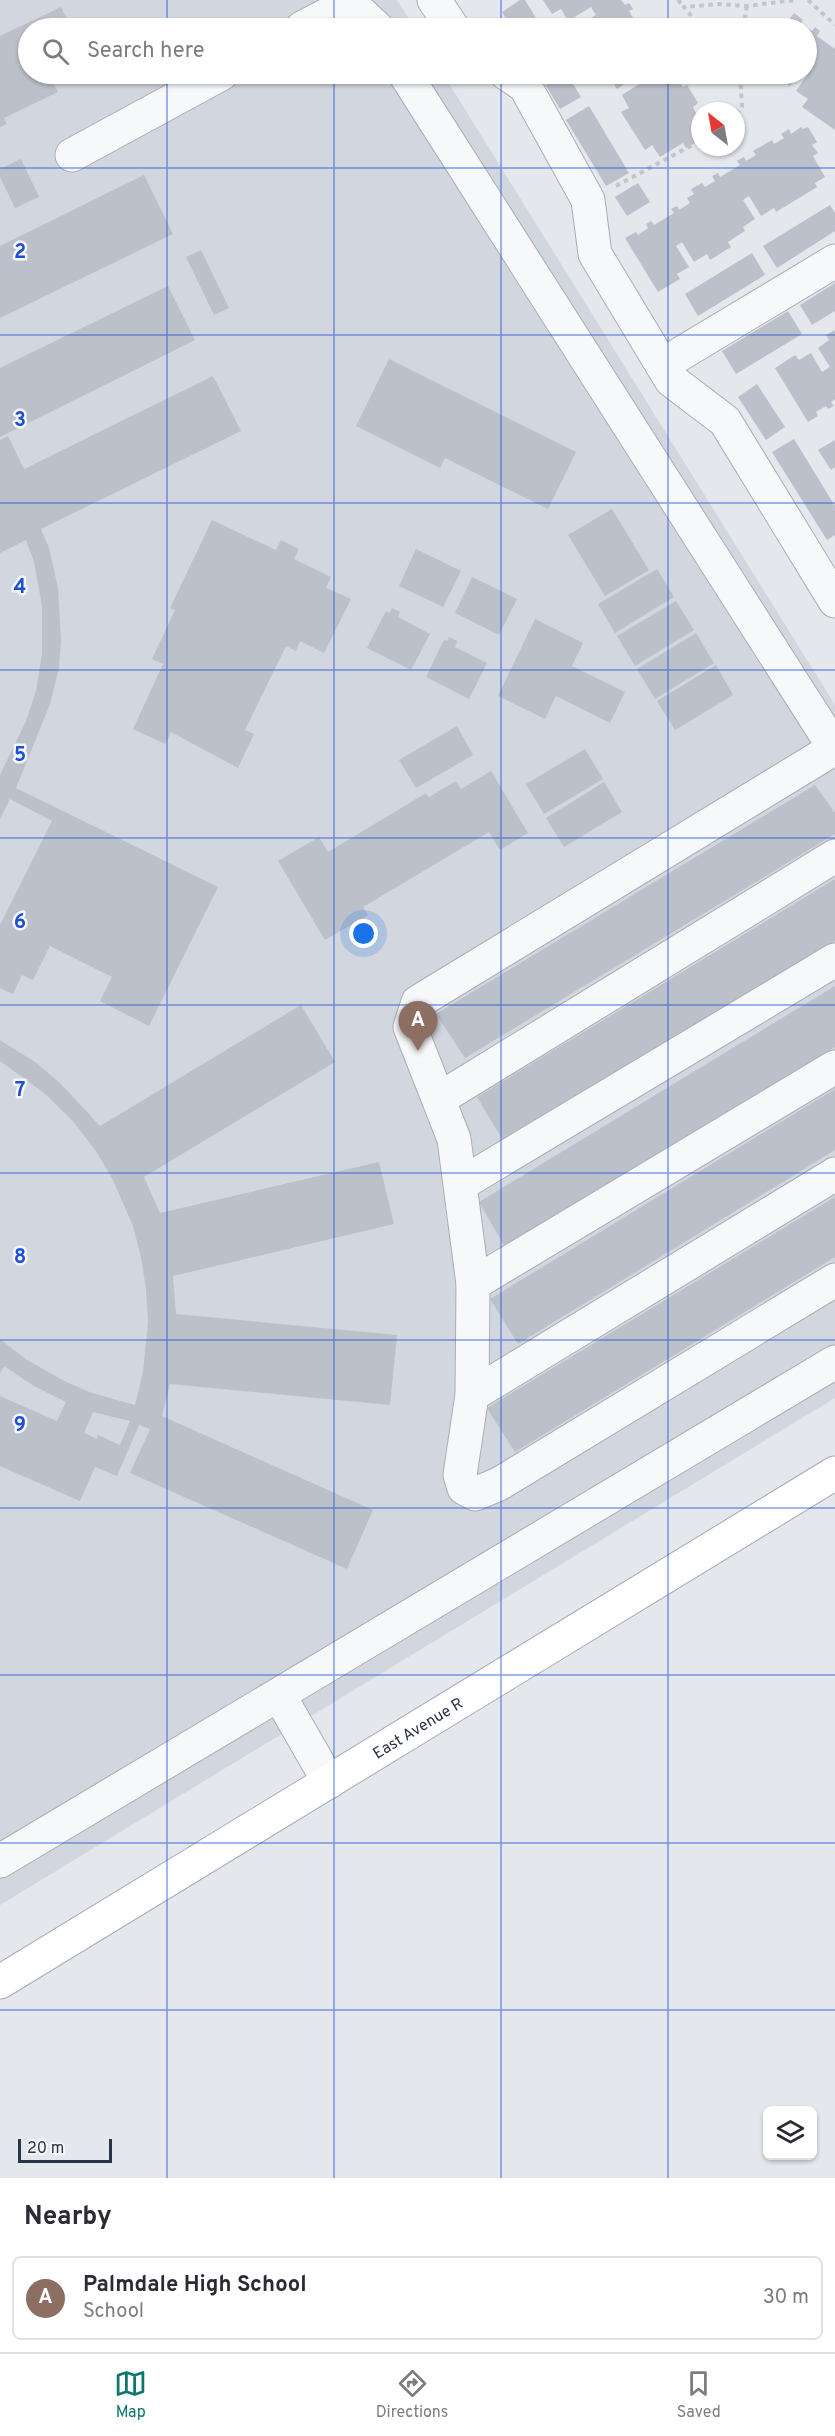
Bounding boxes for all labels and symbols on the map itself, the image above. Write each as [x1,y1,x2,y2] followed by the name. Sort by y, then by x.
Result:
[691,102,745,156] north arrow
[14,240,26,266] text: 2
[14,408,26,434] text: 3
[14,575,26,601] text: 4
[14,743,26,769] text: 5
[14,910,26,936] text: 6
[349,919,378,948] your location
[398,1002,438,1051] pin: A
[15,1078,25,1104] text: 7
[14,1245,26,1271] text: 8
[14,1413,26,1439] text: 9
[370,1694,468,1764] street label: East Avenue R
[18,2136,112,2164] scale bar

